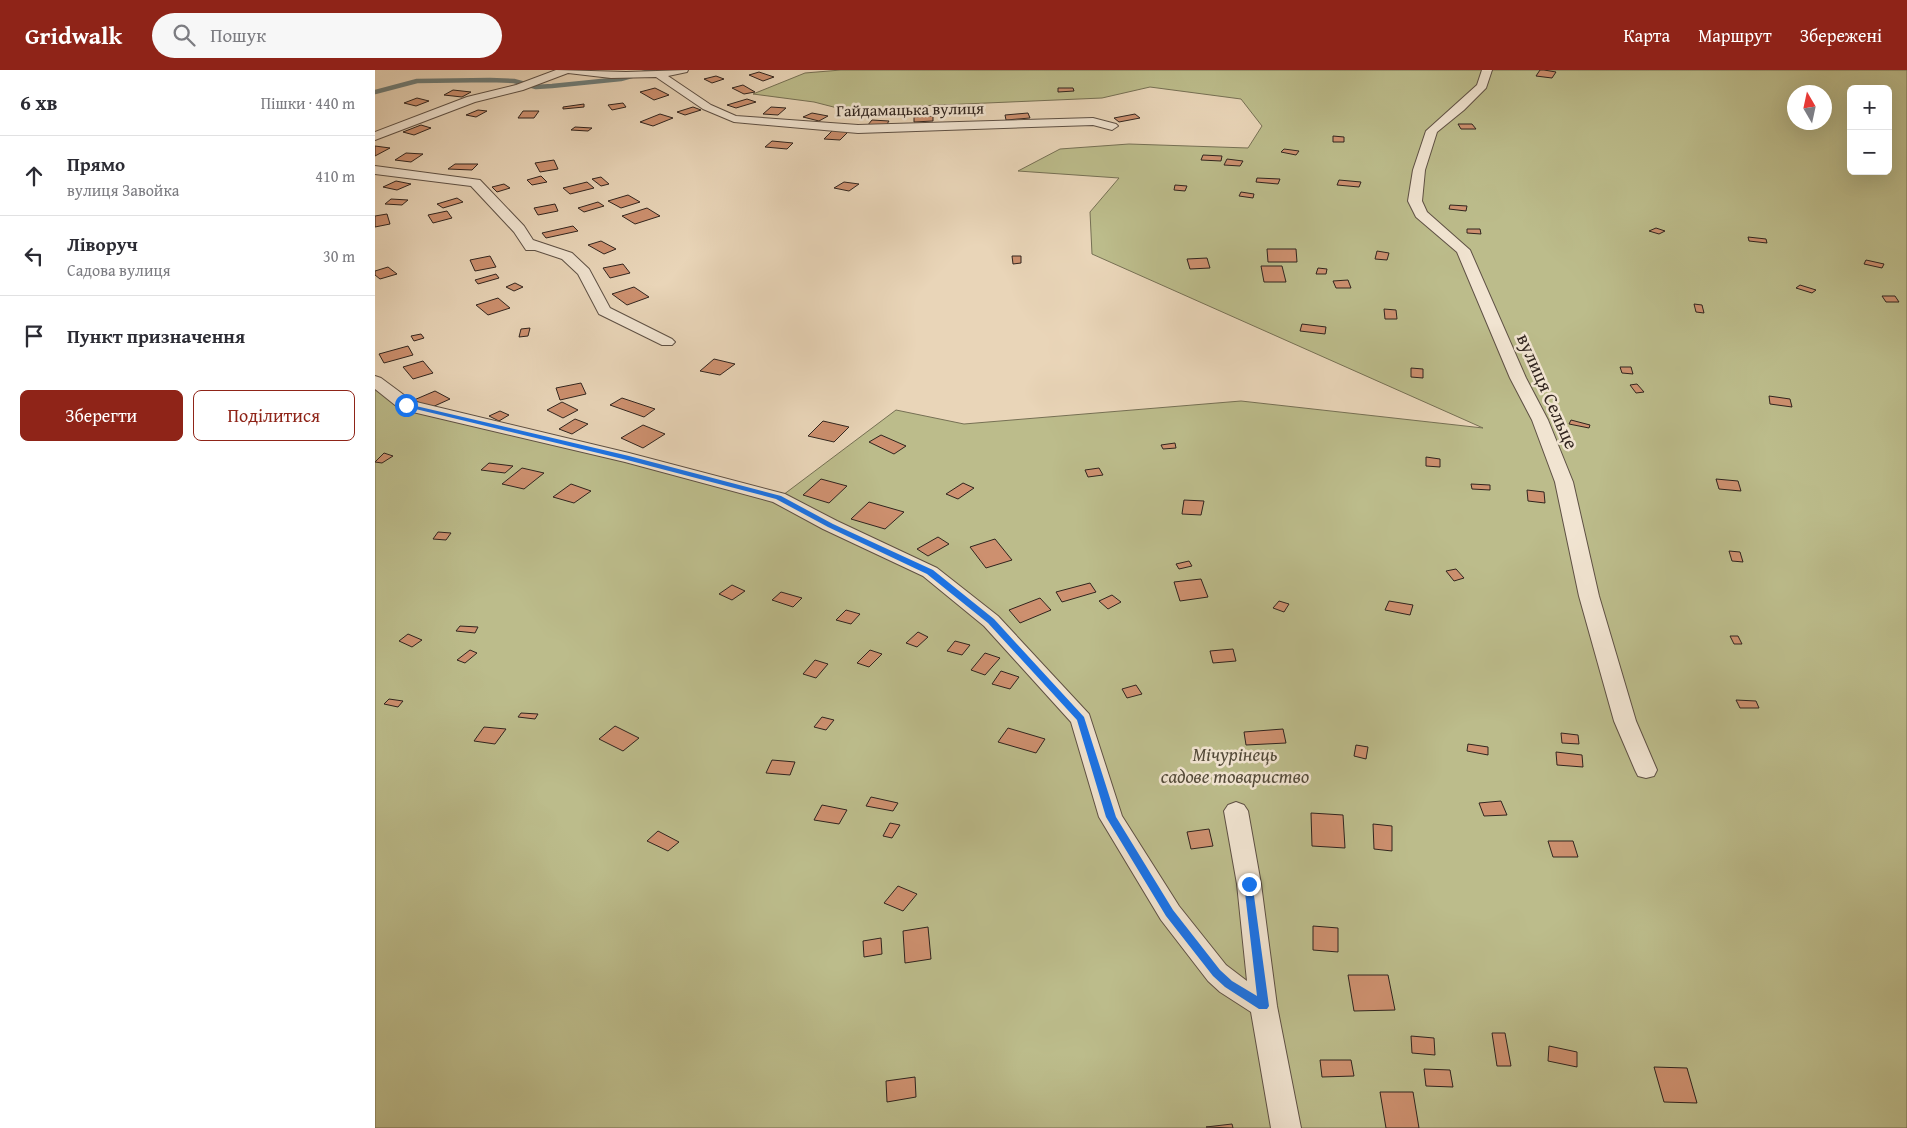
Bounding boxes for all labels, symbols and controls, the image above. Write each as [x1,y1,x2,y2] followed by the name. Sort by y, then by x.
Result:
[152,13,502,58] search box
[25,18,122,53] text: Gridwalk
[170,21,198,49] icon: search
[210,21,266,49] text: Пошук
[1624,22,1670,49] text: Карта
[1698,22,1772,49] text: Маршрут
[1800,22,1882,49] text: Збережені
[1787,85,1832,130] north arrow
[1847,85,1892,175] map controls
[1847,85,1892,130] button: +
[20,87,58,118] text: 6 хв
[261,91,355,115] text: Пішки · 440 m
[836,96,984,122] street label: Гайдамацька вулиця
[1847,130,1892,175] button: −
[67,150,125,178] text: Прямо
[20,162,48,190] icon: ahead
[315,164,355,188] text: 410 m
[67,178,179,202] text: вулиця Завойка
[67,230,138,258] text: Ліворуч
[20,242,48,270] icon: left
[323,244,355,268] text: 30 m
[67,258,171,282] text: Садова вулиця
[20,322,48,350] icon: arrive
[67,322,245,350] text: Пункт призначення
[1510,329,1586,453] street label: вулиця Сельце
[20,390,183,441] button: Зберегти
[193,390,355,441] button: Поділитися
[395,394,418,417] route start
[1161,740,1309,790] park label: Мічурінець садове товариство
[1238,873,1261,896] route end

